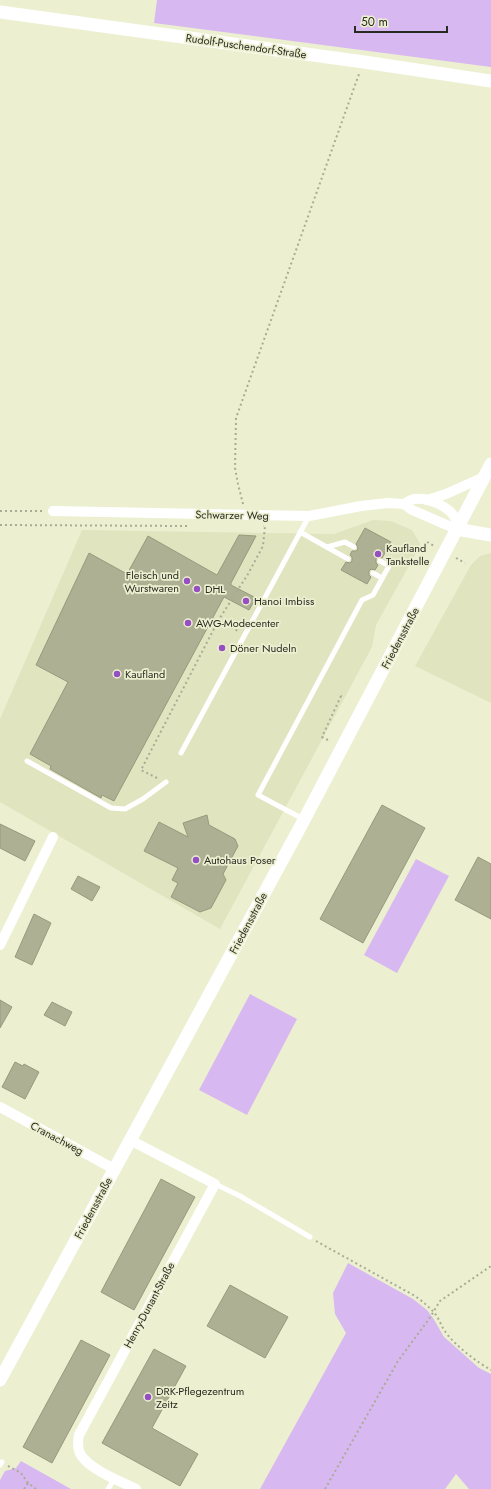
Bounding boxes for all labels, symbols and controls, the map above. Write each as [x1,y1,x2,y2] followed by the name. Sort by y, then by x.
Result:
[355,8,447,34] scale bar
[361,13,388,31] text: 50 m
[185,30,308,62] street label: Rudolf-Puschendorf-Straße
[195,506,269,524] street label: Schwarzer Weg
[386,540,430,569] place label: Kaufland Tankstelle
[373,549,383,559] marker: Kaufland Tankstelle
[124,567,179,596] place label: Fleisch und Wurstwaren
[182,576,192,586] marker: Fleisch und Wurstwaren
[205,581,225,597] place label: DHL
[192,584,202,594] marker: DHL
[254,593,315,609] place label: Hanoi Imbiss
[241,596,251,606] marker: Hanoi Imbiss
[377,604,423,672] street label: Friedensstraße
[196,615,280,631] place label: AWG-Modecenter
[183,618,193,628] marker: AWG-Modecenter
[230,640,297,656] place label: Döner Nudeln
[217,643,227,653] marker: Döner Nudeln
[125,666,165,682] place label: Kaufland
[112,669,122,679] marker: Kaufland
[204,852,276,868] place label: Autohaus Poser
[191,855,201,865] marker: Autohaus Poser
[225,889,271,957] street label: Friedensstraße
[28,1117,86,1159] street label: Cranachweg
[70,1174,116,1242] street label: Friedensstraße
[120,1259,179,1351] street label: Henry-Dunant-Straße
[156,1383,244,1412] place label: DRK-Pflegezentrum Zeitz
[143,1392,153,1402] marker: DRK-Pflegezentrum Zeitz

